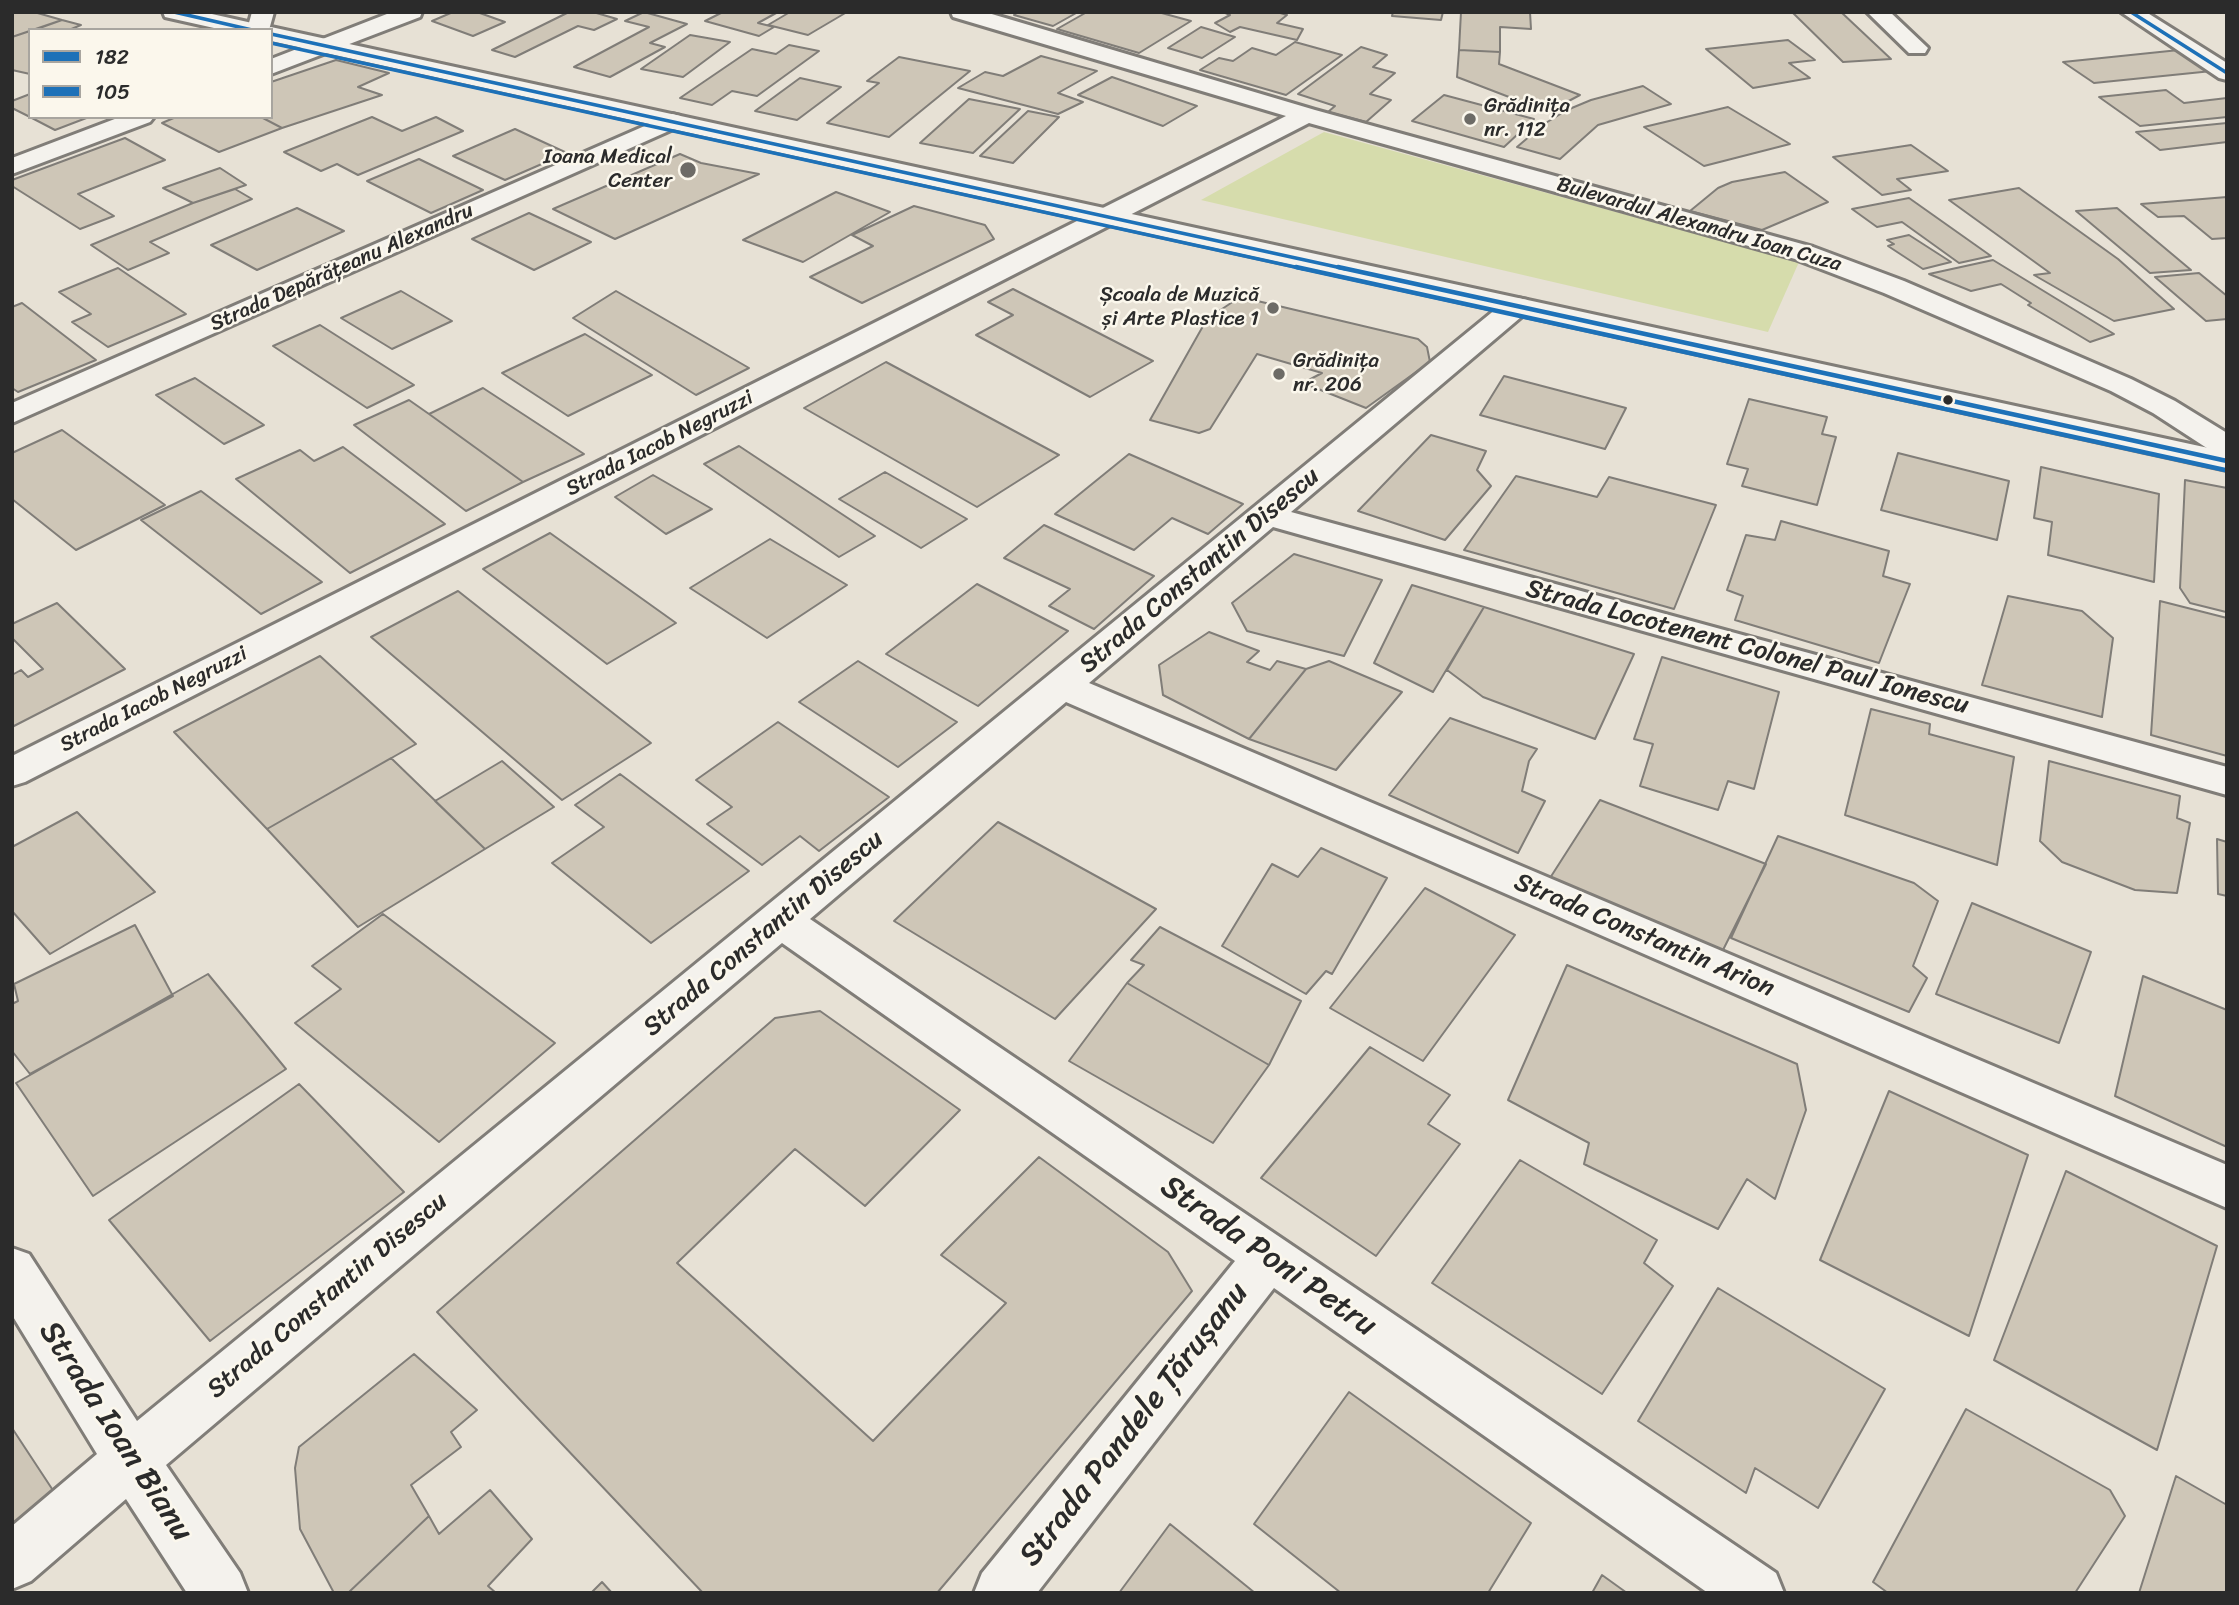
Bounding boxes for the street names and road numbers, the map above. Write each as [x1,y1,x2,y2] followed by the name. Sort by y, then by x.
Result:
[1554,172,1844,278] street label: Bulevardul Alexandru Ioan Cuza
[206,198,478,338] street label: Strada Depărățeanu Alexandru
[562,386,758,502] street label: Strada Iacob Negruzzi
[1073,461,1327,681] street label: Strada Constantin Disescu
[1522,574,1972,722] street label: Strada Locotenent Colonel Paul Ionescu
[56,642,252,758] street label: Strada Iacob Negruzzi
[637,824,891,1044] street label: Strada Constantin Disescu
[1509,867,1779,1005] street label: Strada Constantin Arion
[1153,1168,1383,1346] street label: Strada Poni Petru
[201,1186,455,1406] street label: Strada Constantin Disescu
[1012,1275,1258,1575] street label: Strada Pandele Țărușanu
[30,1315,200,1549] street label: Strada Ioan Bianu

